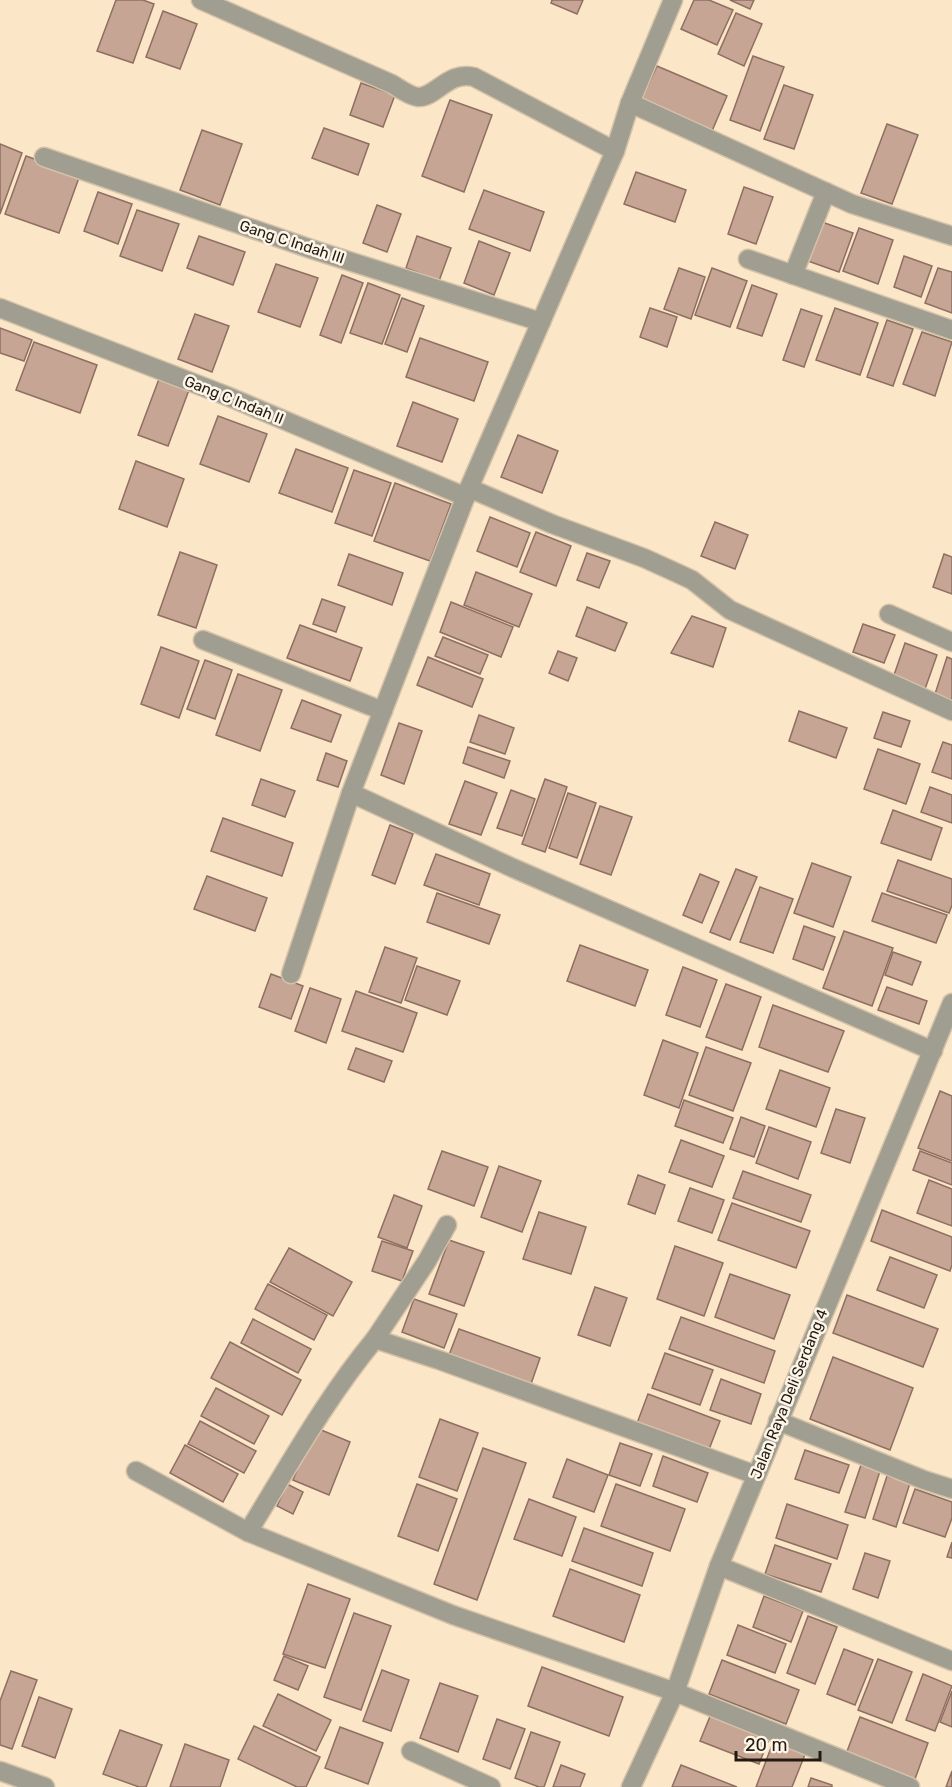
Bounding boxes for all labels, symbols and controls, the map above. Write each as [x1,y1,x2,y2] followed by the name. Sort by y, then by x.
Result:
[237,217,347,267] street label: Gang C Indah III
[182,372,286,428] street label: Gang C Indah II
[747,1306,831,1482] street label: Jalan Raya Deli Serdang 4
[736,1724,820,1762] scale bar
[745,1734,787,1756] text: 20 m

